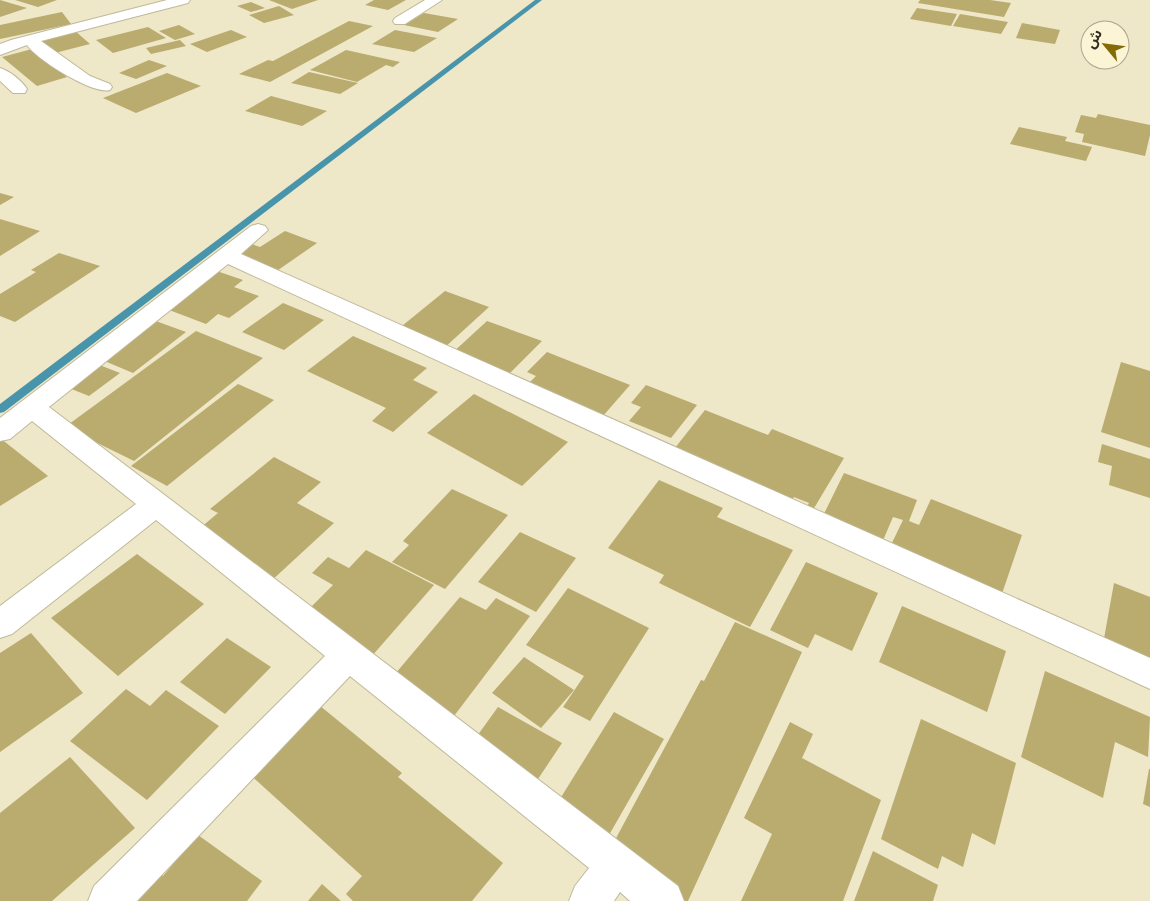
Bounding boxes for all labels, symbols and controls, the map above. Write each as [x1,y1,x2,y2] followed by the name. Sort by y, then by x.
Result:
[1080,20,1130,70] north arrow
[1083,27,1107,52] text: ش

